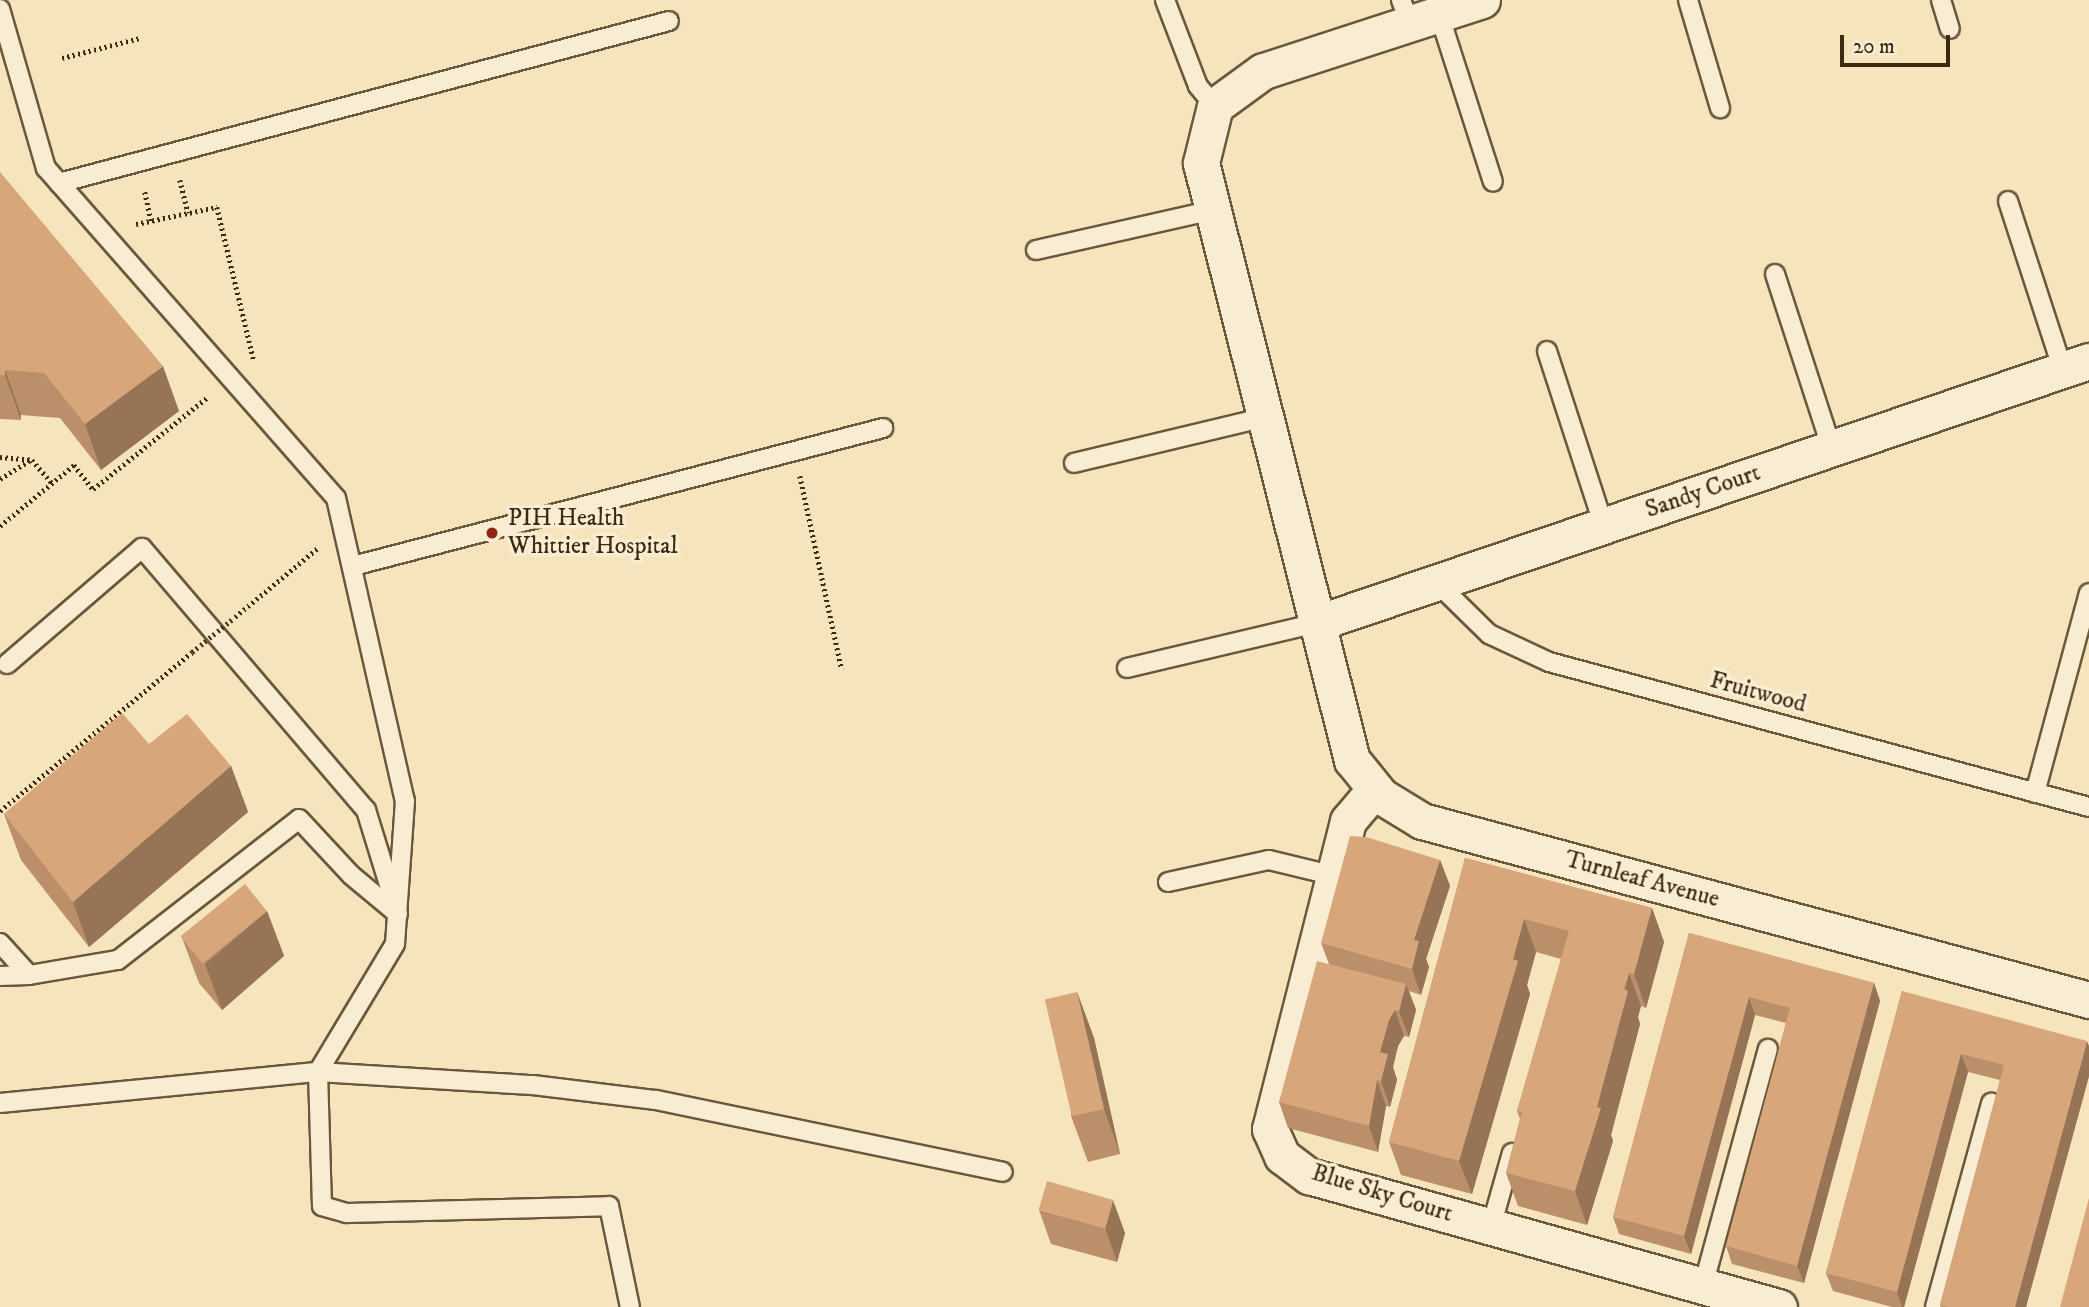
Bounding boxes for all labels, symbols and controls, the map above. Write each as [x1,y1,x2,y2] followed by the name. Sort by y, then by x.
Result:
[1844,21,1954,65] scale bar
[1853,34,1895,60] text: 20 m
[1642,459,1764,525] street label: Sandy Court
[508,505,678,561] place label: PIH Health Whittier Hospital
[482,523,502,543] marker: PIH Health Whittier Hospital
[1707,666,1809,720] street label: Fruitwood
[1562,846,1722,914] street label: Turnleaf Avenue
[1308,1159,1456,1229] street label: Blue Sky Court

